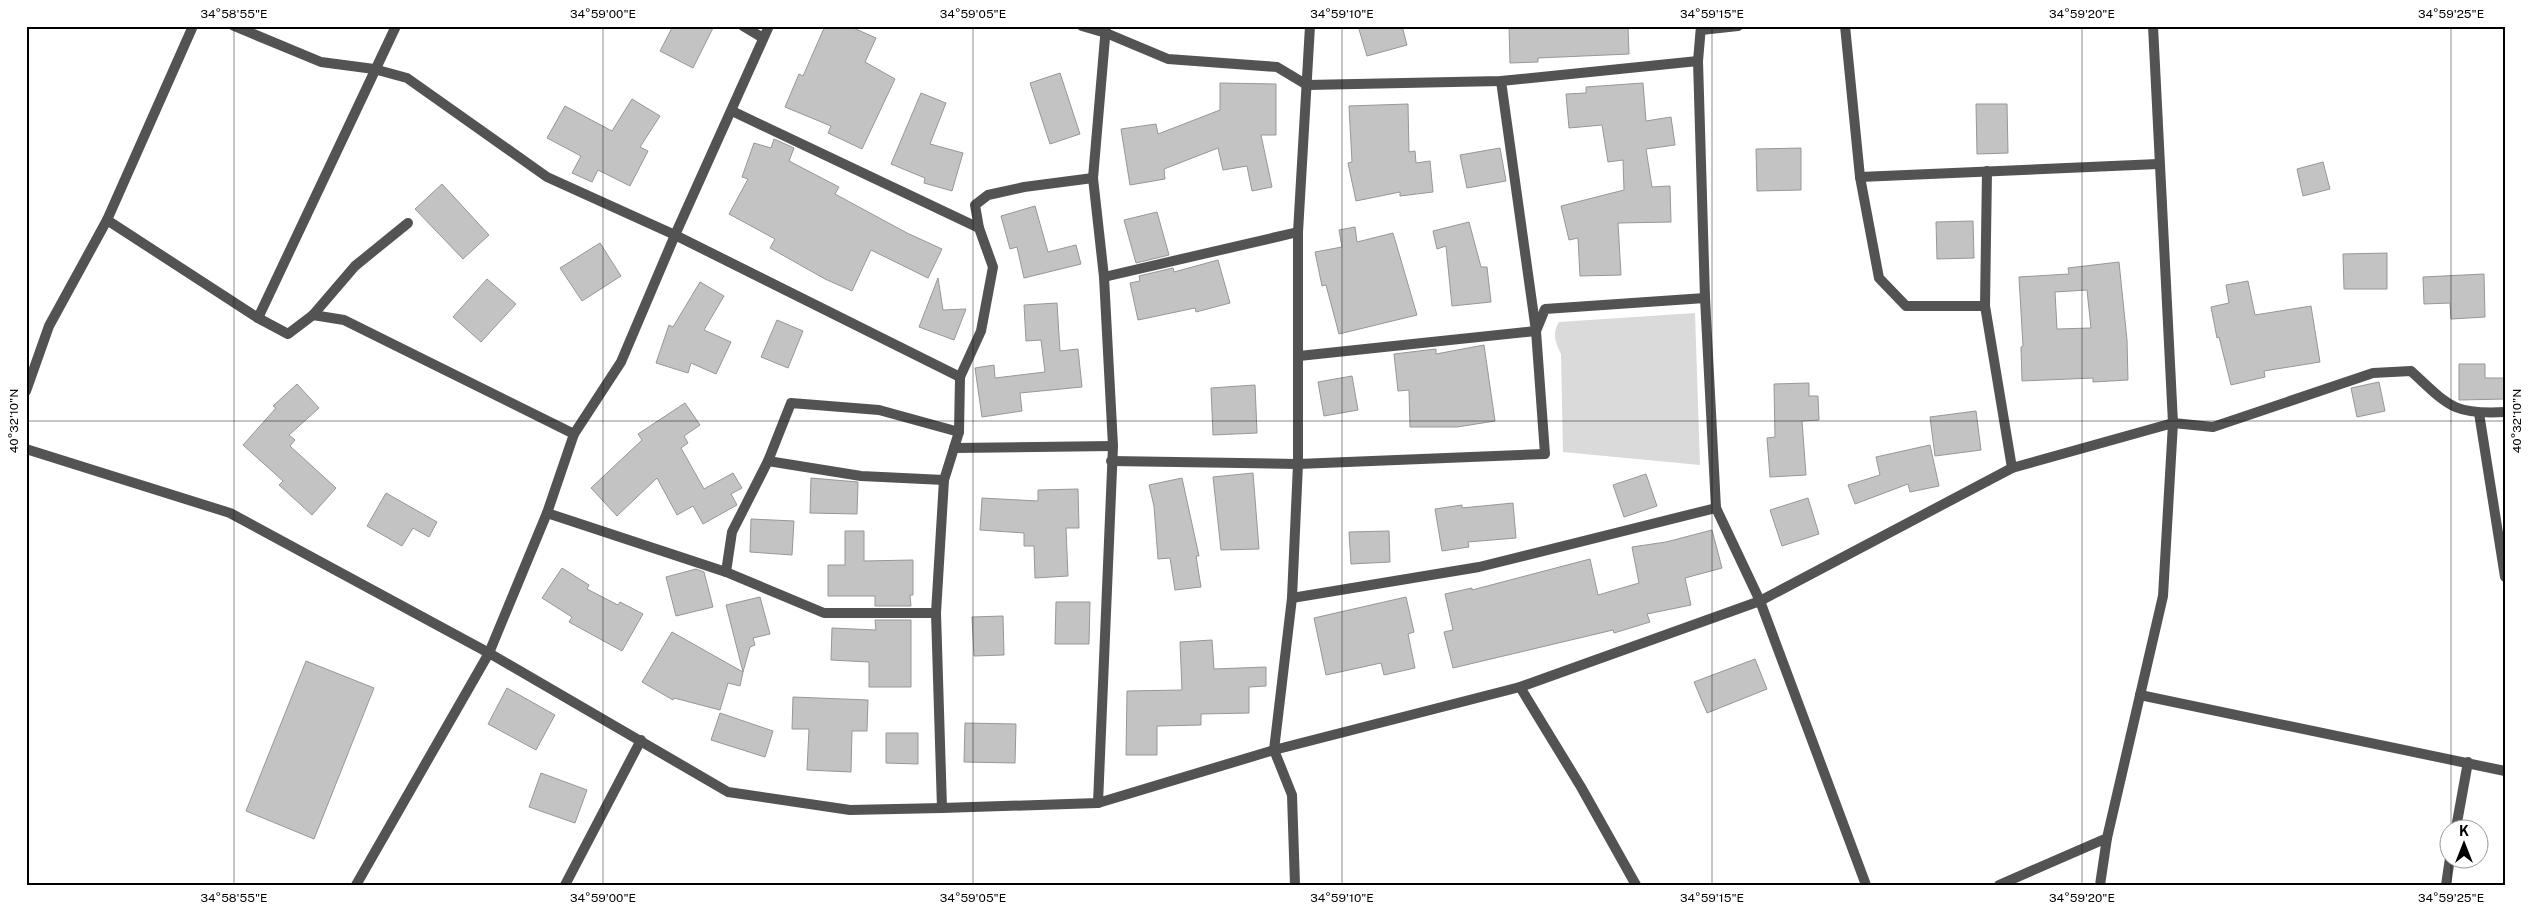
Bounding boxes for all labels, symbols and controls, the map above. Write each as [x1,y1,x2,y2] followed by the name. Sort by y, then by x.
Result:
[201,7,268,21] text: 34°58'55"E
[570,7,636,21] text: 34°59'00"E
[940,7,1006,21] text: 34°59'05"E
[1310,7,1374,21] text: 34°59'10"E
[1680,7,1744,21] text: 34°59'15"E
[2049,7,2115,21] text: 34°59'20"E
[2418,7,2484,21] text: 34°59'25"E
[7,389,21,453] text: 40°32'10"N
[2510,389,2524,453] text: 40°32'10"N
[2438,818,2488,868] north arrow
[2459,823,2469,839] text: K
[201,891,268,905] text: 34°58'55"E
[570,891,636,905] text: 34°59'00"E
[940,891,1006,905] text: 34°59'05"E
[1310,891,1374,905] text: 34°59'10"E
[1680,891,1744,905] text: 34°59'15"E
[2049,891,2115,905] text: 34°59'20"E
[2418,891,2484,905] text: 34°59'25"E

